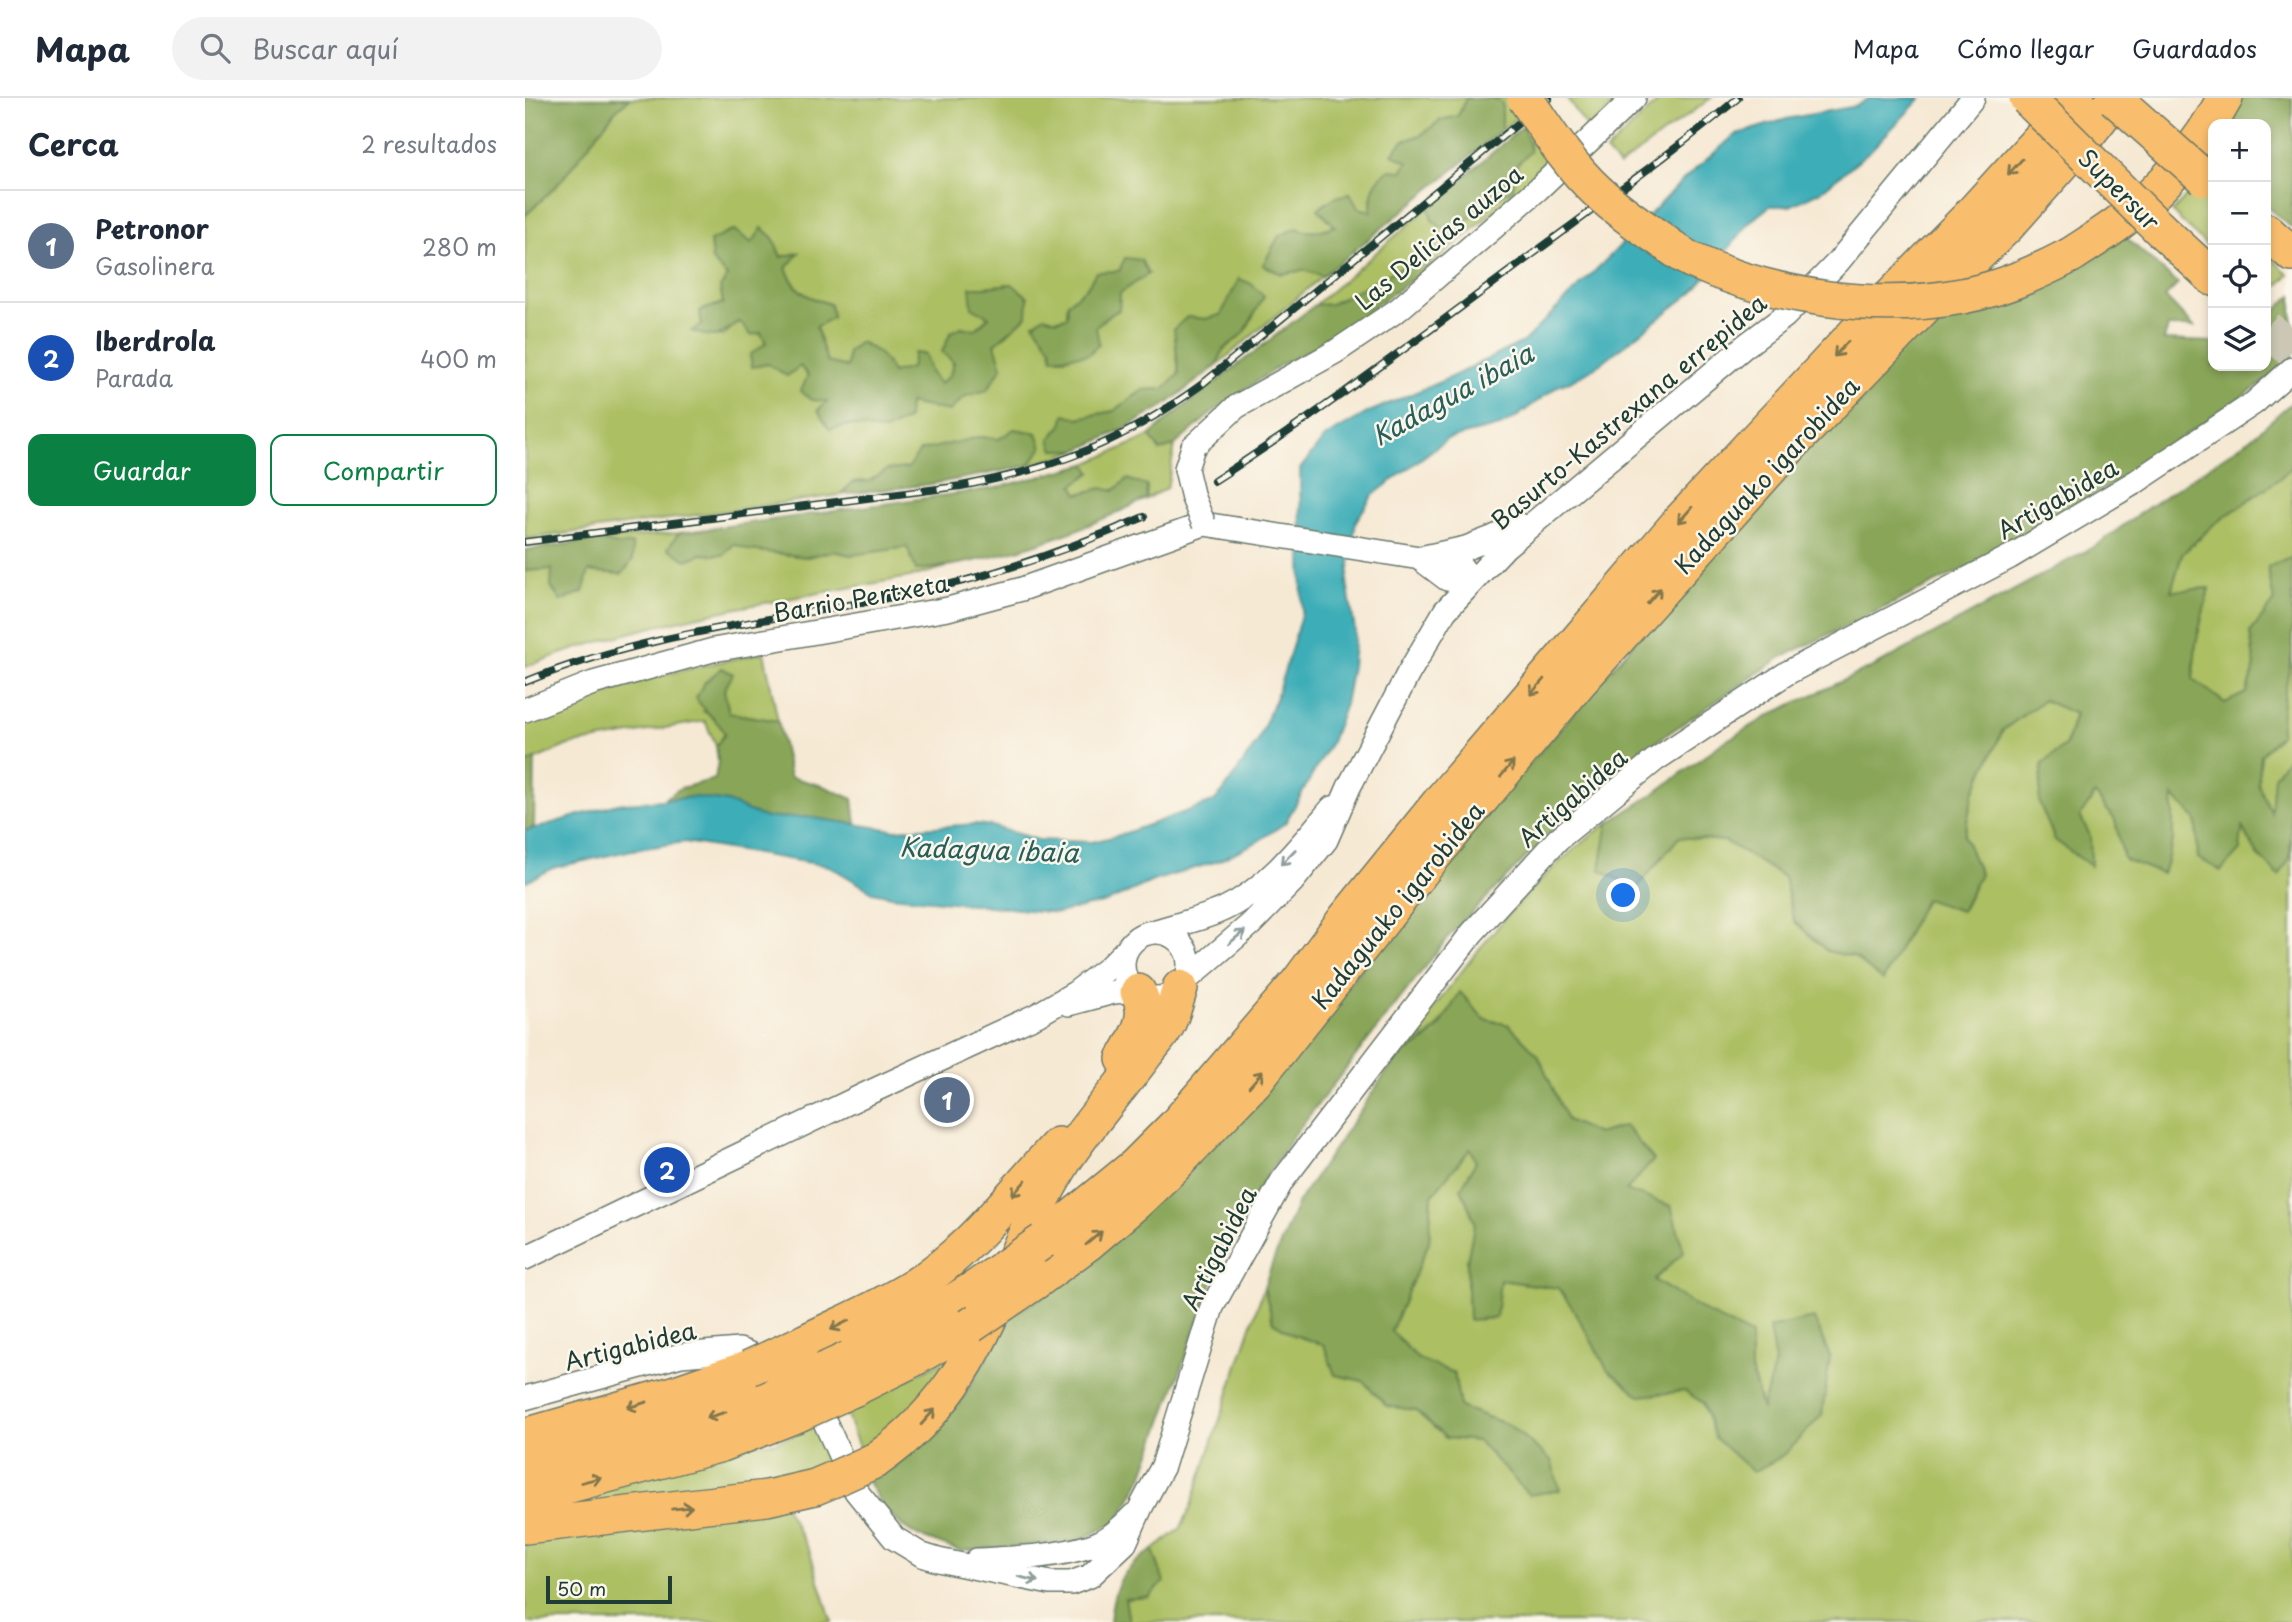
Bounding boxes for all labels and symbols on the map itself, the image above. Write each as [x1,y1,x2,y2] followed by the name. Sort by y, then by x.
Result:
[2071,140,2170,239] street label: Supersur
[1346,155,1530,318] street label: Las Delicias auzoa
[2007,158,2024,175] one-way arrow
[1482,285,1774,537] street label: Basurto-Kastrexana errepidea
[1364,333,1541,455] water label: Kadagua ibaia
[1832,340,1849,357] one-way arrow
[1665,368,1867,582] street label: Kadaguako igarobidea
[1990,449,2124,547] street label: Artigabidea
[1677,506,1694,523] one-way arrow
[770,564,952,630] street label: Barrio Pertxeta
[1646,587,1662,605] one-way arrow
[1529,678,1545,696] one-way arrow
[1509,739,1635,855] street label: Artigabidea
[1499,760,1514,778] one-way arrow
[1302,793,1492,1017] street label: Kadaguako igarobidea
[899,826,1080,872] water label: Kadagua ibaia
[1280,848,1297,865] one-way arrow
[1606,878,1640,912] your location
[1228,929,1246,945] one-way arrow
[1248,1070,1264,1088] one-way arrow
[924,1074,970,1126] pin: 1
[644,1144,690,1196] pin: 2
[1011,1179,1027,1197] one-way arrow
[1171,1180,1265,1316] street label: Artigabidea
[1084,1230,1102,1246] one-way arrow
[560,1311,700,1379] street label: Artigabidea
[830,1318,851,1332] one-way arrow
[627,1399,649,1412] one-way arrow
[920,1408,936,1426] one-way arrow
[705,1409,727,1422] one-way arrow
[579,1473,602,1486] one-way arrow
[670,1501,693,1514] one-way arrow
[546,1573,672,1605] scale bar
[1017,1573,1039,1586] one-way arrow

